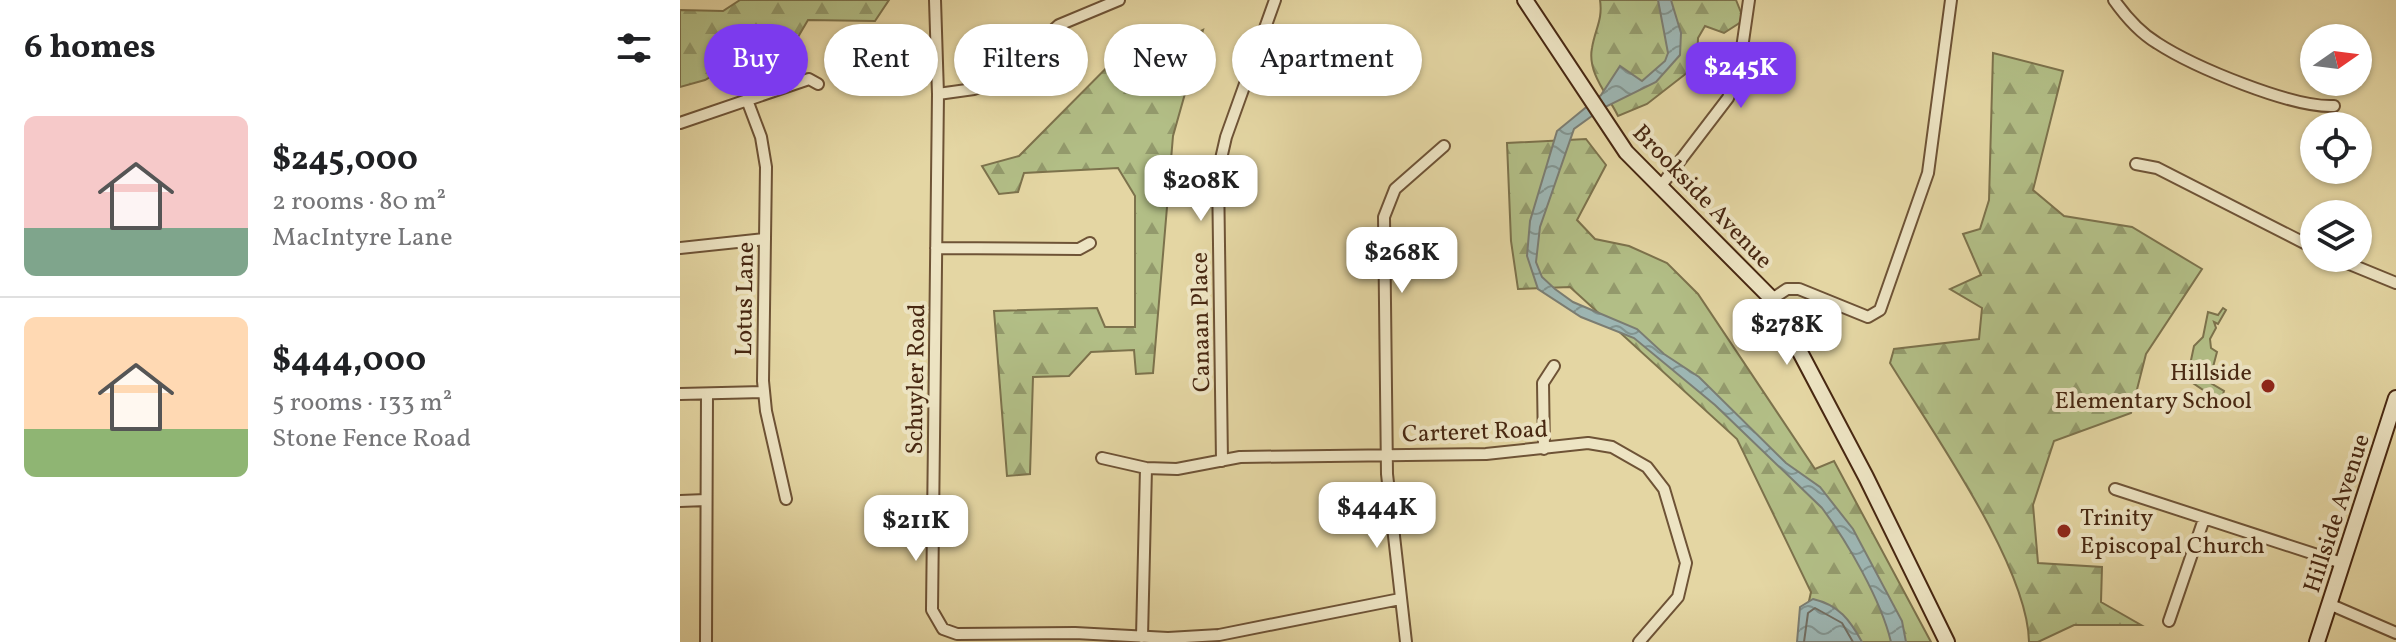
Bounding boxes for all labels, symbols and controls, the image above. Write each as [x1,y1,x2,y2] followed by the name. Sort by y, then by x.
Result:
[704,24,808,96] chip: Buy
[824,24,938,96] chip: Rent
[954,24,1088,96] chip: Filters
[1104,24,1216,96] chip: New
[1232,24,1422,96] chip: Apartment
[2300,24,2372,96] north arrow
[2300,24,2372,272] map controls
[24,25,156,72] text: 6 homes
[612,26,656,70] icon: filters
[1685,42,1797,110] pin: $245K
[1704,50,1778,86] text: $245K
[2300,112,2372,184] button: locate
[1624,118,1779,277] street label: Brookside Avenue
[272,137,418,184] text: $245,000
[88,148,184,244] icon: home
[1145,155,1257,223] pin: $208K
[1163,163,1239,199] text: $208K
[272,184,446,220] text: 2 rooms · 80 m²
[2300,200,2372,272] button: layers
[272,220,452,256] text: MacIntyre Lane
[1346,227,1458,295] pin: $268K
[1364,235,1440,271] text: $268K
[728,242,764,356] street label: Lotus Lane
[1184,252,1220,392] street label: Canaan Place
[1731,299,1843,367] pin: $278K
[899,303,935,455] street label: Schuyler Road
[1751,307,1823,343] text: $278K
[272,338,426,385] text: $444,000
[88,349,184,445] icon: home
[2054,357,2252,419] place label: Hillside Elementary School
[2259,377,2277,395] marker: Hillside Elementary School
[272,385,452,421] text: 5 rooms · 133 m²
[1401,413,1549,453] street label: Carteret Road
[272,421,471,457] text: Stone Fence Road
[2296,430,2380,598] street label: Hillside Avenue
[1321,482,1433,550] pin: $444K
[1337,490,1417,526] text: $444K
[860,495,972,563] pin: $211K
[2080,502,2265,564] place label: Trinity Episcopal Church
[882,503,950,539] text: $211K
[2055,522,2073,540] marker: Trinity Episcopal Church

